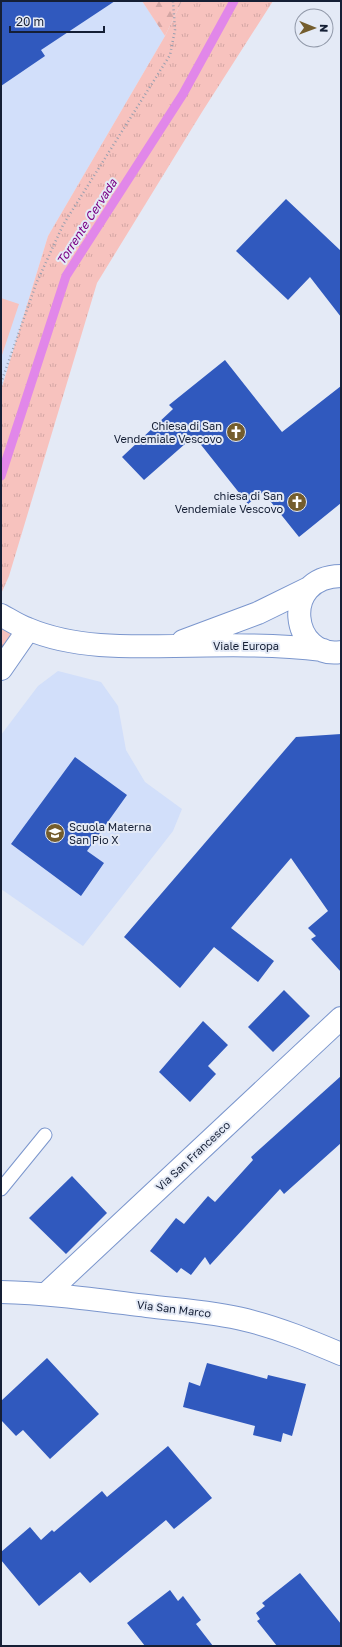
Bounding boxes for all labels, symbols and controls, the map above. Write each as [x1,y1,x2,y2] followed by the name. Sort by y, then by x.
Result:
[10,8,104,34] scale bar
[294,8,334,48] north arrow
[16,14,44,29] text: 20 m
[318,24,331,32] text: N
[53,175,121,267] water label: Torrente Cervada
[114,419,222,445] place label: Chiesa di San Vendemiale Vescovo
[225,421,247,443] church icon: Chiesa di San Vendemiale Vescovo
[175,489,283,515] place label: chiesa di San Vendemiale Vescovo
[286,491,308,513] church icon: chiesa di San Vendemiale Vescovo
[213,639,279,652] street label: Viale Europa
[69,820,151,846] place label: Scuola Materna San Pio X
[44,822,66,844] school or university icon: Scuola Materna San Pio X
[153,1118,233,1193] street label: Via San Francesco
[136,1298,212,1320] street label: Via San Marco

